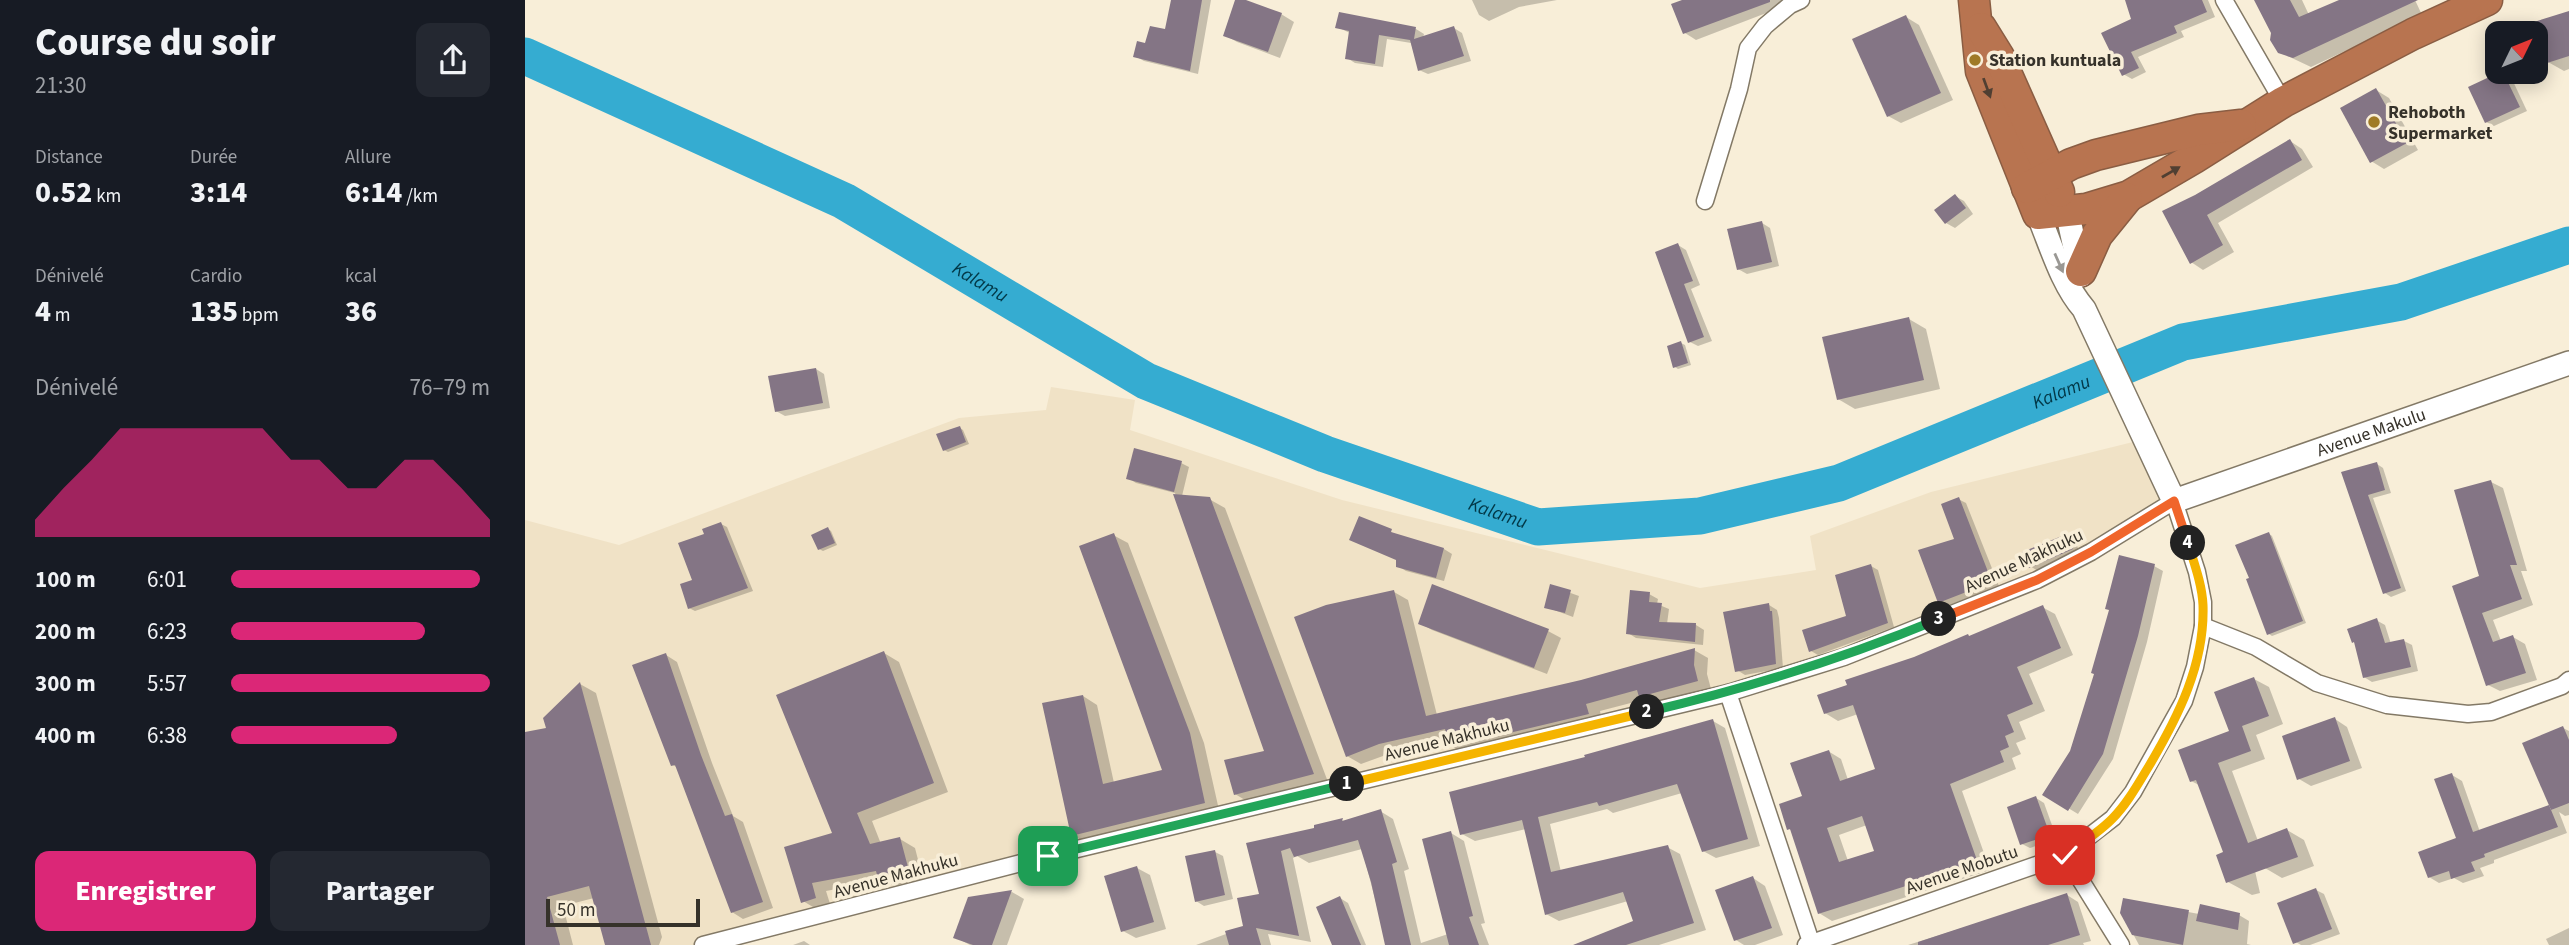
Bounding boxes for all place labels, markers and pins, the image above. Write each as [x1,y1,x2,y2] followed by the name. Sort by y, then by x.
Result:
[1989,48,2121,73] place label: Station kuntuala
[1967,52,1983,68] marker: Station kuntuala
[2388,100,2493,146] place label: Rehoboth Supermarket
[2366,114,2382,130] marker: Rehoboth Supermarket
[2171,526,2205,560] pin: 4
[1921,602,1957,636] pin: 3
[1629,694,1665,730] pin: 2
[1329,766,1365,802] pin: 1
[2035,825,2095,885] pin
[1018,826,1078,886] pin

